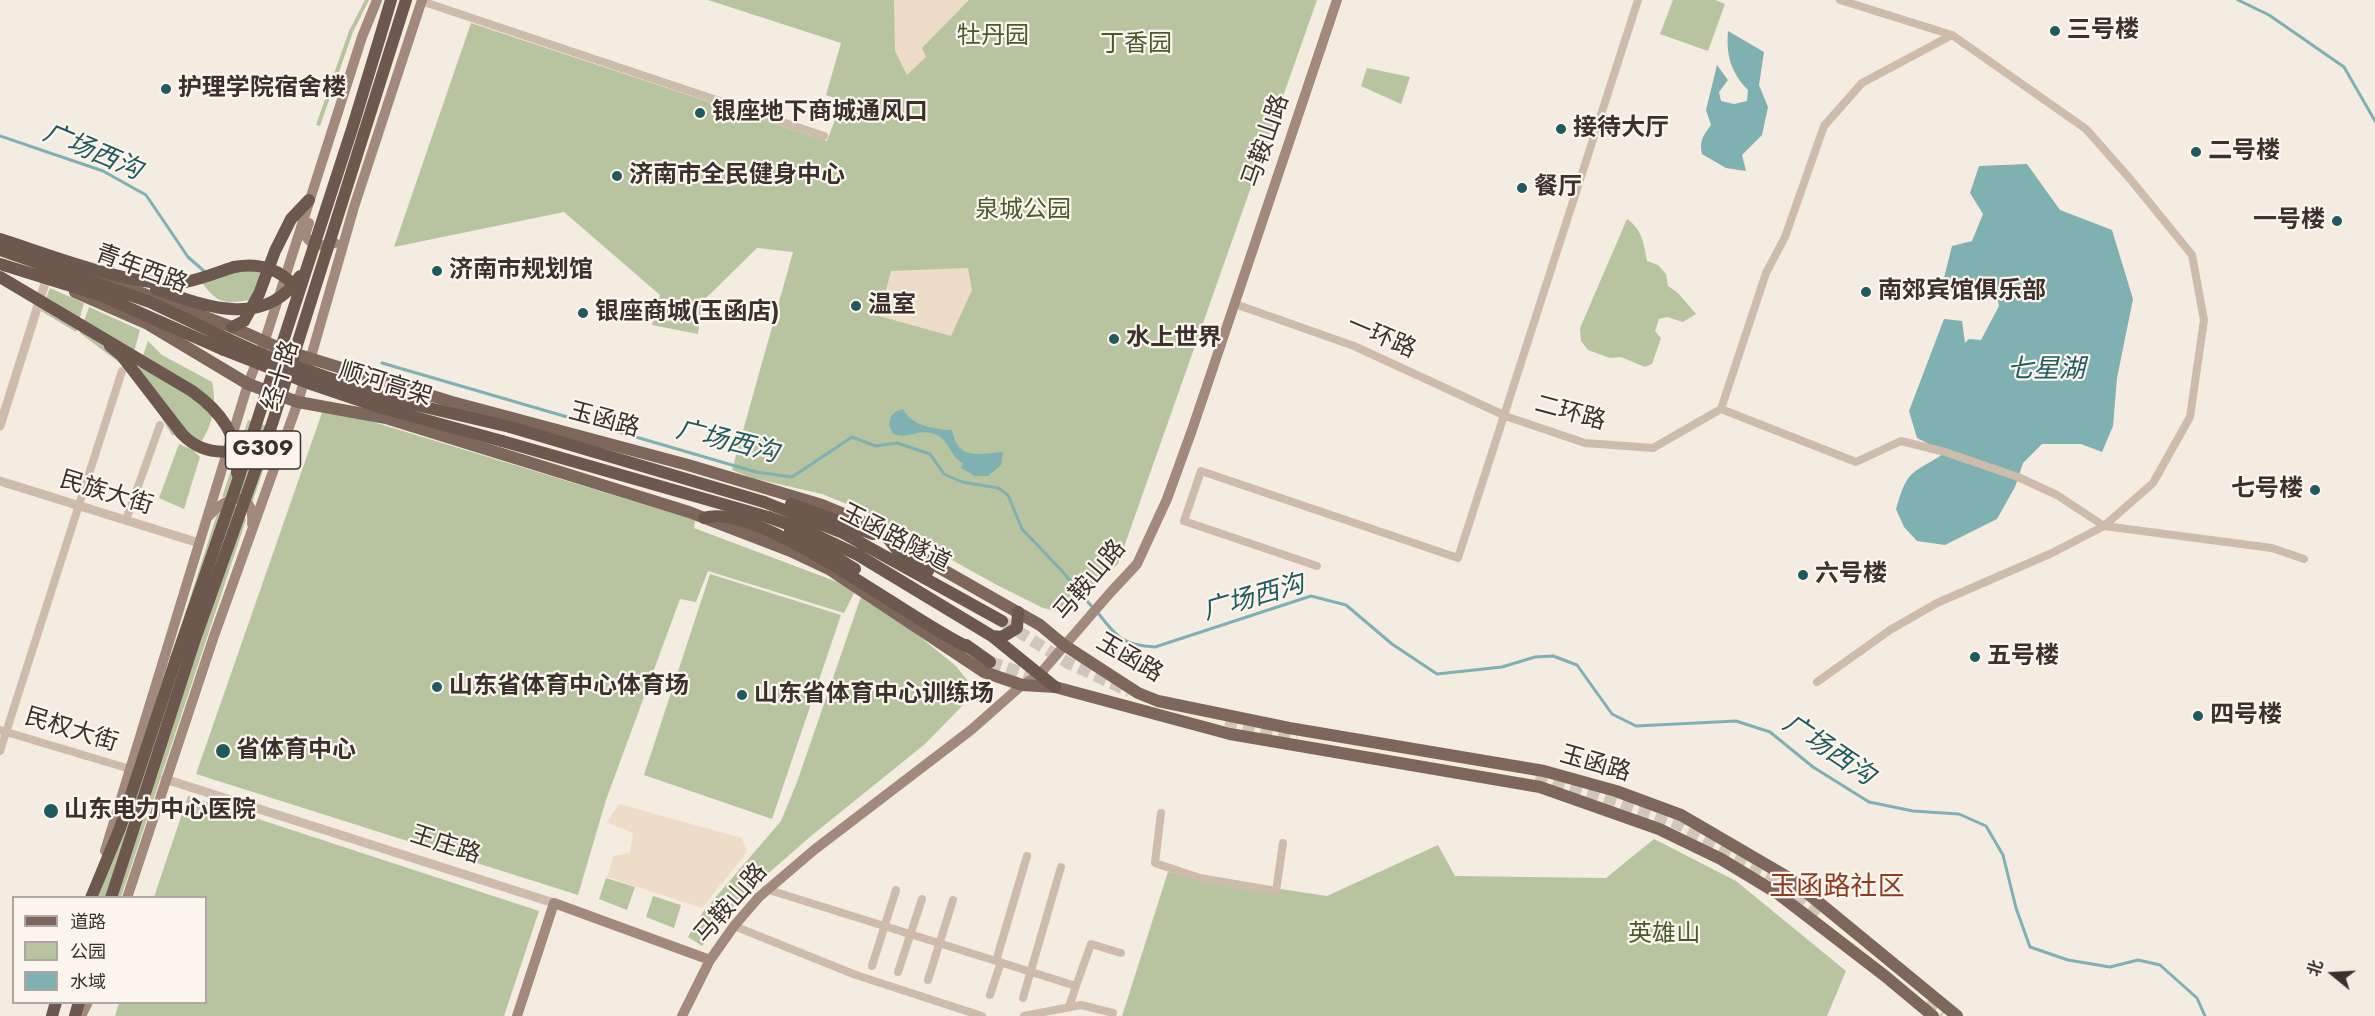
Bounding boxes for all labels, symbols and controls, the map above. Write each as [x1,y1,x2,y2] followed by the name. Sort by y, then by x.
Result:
[2067,17,2139,45] place label: 三号楼
[957,23,1029,51] park label: 牡丹园
[2048,24,2062,38] marker: 三号楼
[1100,31,1172,59] park label: 丁香园
[178,75,346,103] place label: 护理学院宿舍楼
[159,82,173,96] marker: 护理学院宿舍楼
[1238,91,1296,191] street label: 马鞍山路
[712,99,928,127] place label: 银座地下商城通风口
[693,106,707,120] marker: 银座地下商城通风口
[1573,115,1669,143] place label: 接待大厅
[38,118,146,188] water label: 广场西沟
[1554,122,1568,136] marker: 接待大厅
[2208,138,2280,166] place label: 二号楼
[2189,145,2203,159] marker: 二号楼
[629,162,845,190] place label: 济南市全民健身中心
[610,169,624,183] marker: 济南市全民健身中心
[1534,174,1582,202] place label: 餐厅
[1515,181,1529,195] marker: 餐厅
[975,197,1071,225] park label: 泉城公园
[2253,207,2325,235] place label: 一号楼
[2330,214,2344,228] marker: 一号楼
[91,240,191,300] street label: 青年西路
[449,257,593,285] place label: 济南市规划馆
[430,264,444,278] marker: 济南市规划馆
[1878,278,2046,306] place label: 南郊宾馆俱乐部
[1859,285,1873,299] marker: 南郊宾馆俱乐部
[868,292,916,320] place label: 温室
[595,299,779,327] place label: 银座商城(玉函店)
[849,299,863,313] marker: 温室
[576,306,590,320] marker: 银座商城(玉函店)
[1342,311,1420,365] street label: 一环路
[1126,325,1222,353] place label: 水上世界
[1107,332,1121,346] marker: 水上世界
[258,337,306,415] street label: 经十路
[2007,355,2085,387] water label: 七星湖
[335,357,435,413] street label: 顺河高架
[1531,391,1609,437] street label: 二环路
[565,398,643,444] street label: 玉函路
[673,415,781,471] water label: 广场西沟
[226,431,300,469] road number: G309
[56,466,156,522] street label: 民族大街
[2231,476,2303,504] place label: 七号楼
[2308,483,2322,497] marker: 七号楼
[835,499,955,579] street label: 玉函路隧道
[1049,535,1133,627] street label: 马鞍山路
[1815,561,1887,589] place label: 六号楼
[1796,568,1810,582] marker: 六号楼
[1200,570,1308,628] water label: 广场西沟
[1091,629,1167,689] street label: 玉函路
[1987,643,2059,671] place label: 五号楼
[1968,650,1982,664] marker: 五号楼
[449,673,689,701] place label: 山东省体育中心体育场
[430,680,444,694] marker: 山东省体育中心体育场
[754,681,994,709] place label: 山东省体育中心训练场
[735,688,749,702] marker: 山东省体育中心训练场
[2210,702,2282,730] place label: 四号楼
[21,703,121,759] street label: 民权大街
[1776,709,1880,793] water label: 广场西沟
[2191,709,2205,723] marker: 四号楼
[236,737,356,765] place label: 省体育中心
[1556,741,1634,789] street label: 玉函路
[214,742,232,760] marker: 省体育中心
[64,797,256,825] place label: 山东电力中心医院
[42,802,60,820] marker: 山东电力中心医院
[406,821,484,871] street label: 王庄路
[690,858,774,950] street label: 马鞍山路
[1770,872,1904,904] district label: 玉函路社区
[12,896,207,1004] legend
[70,909,106,935] text: 道路
[1628,921,1700,949] park label: 英雄山
[70,939,106,965] text: 公园
[2303,944,2363,1004] north arrow
[2302,957,2329,979] text: 北
[70,969,106,995] text: 水域

